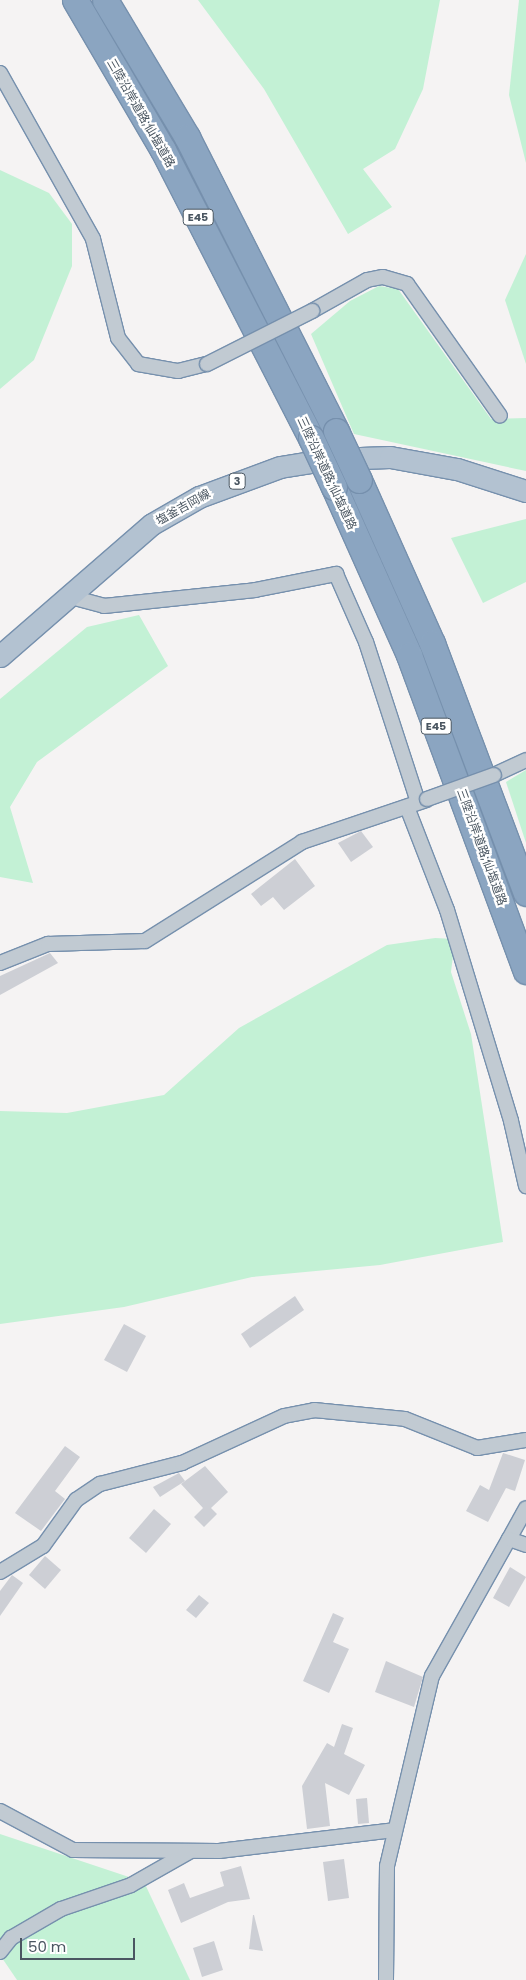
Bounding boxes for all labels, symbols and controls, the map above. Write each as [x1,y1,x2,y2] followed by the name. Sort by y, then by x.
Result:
[104,56,178,170] street label: 三陸沿岸道路;仙塩道路
[182,208,214,226] road number: E45
[294,414,360,532] street label: 三陸沿岸道路;仙塩道路
[228,472,246,490] road number: 3
[153,486,213,528] street label: 塩釜吉岡線
[420,718,452,734] road number: E45
[454,787,510,907] street label: 三陸沿岸道路;仙塩道路
[22,1928,138,1960] scale bar
[28,1936,66,1957] text: 50 m

